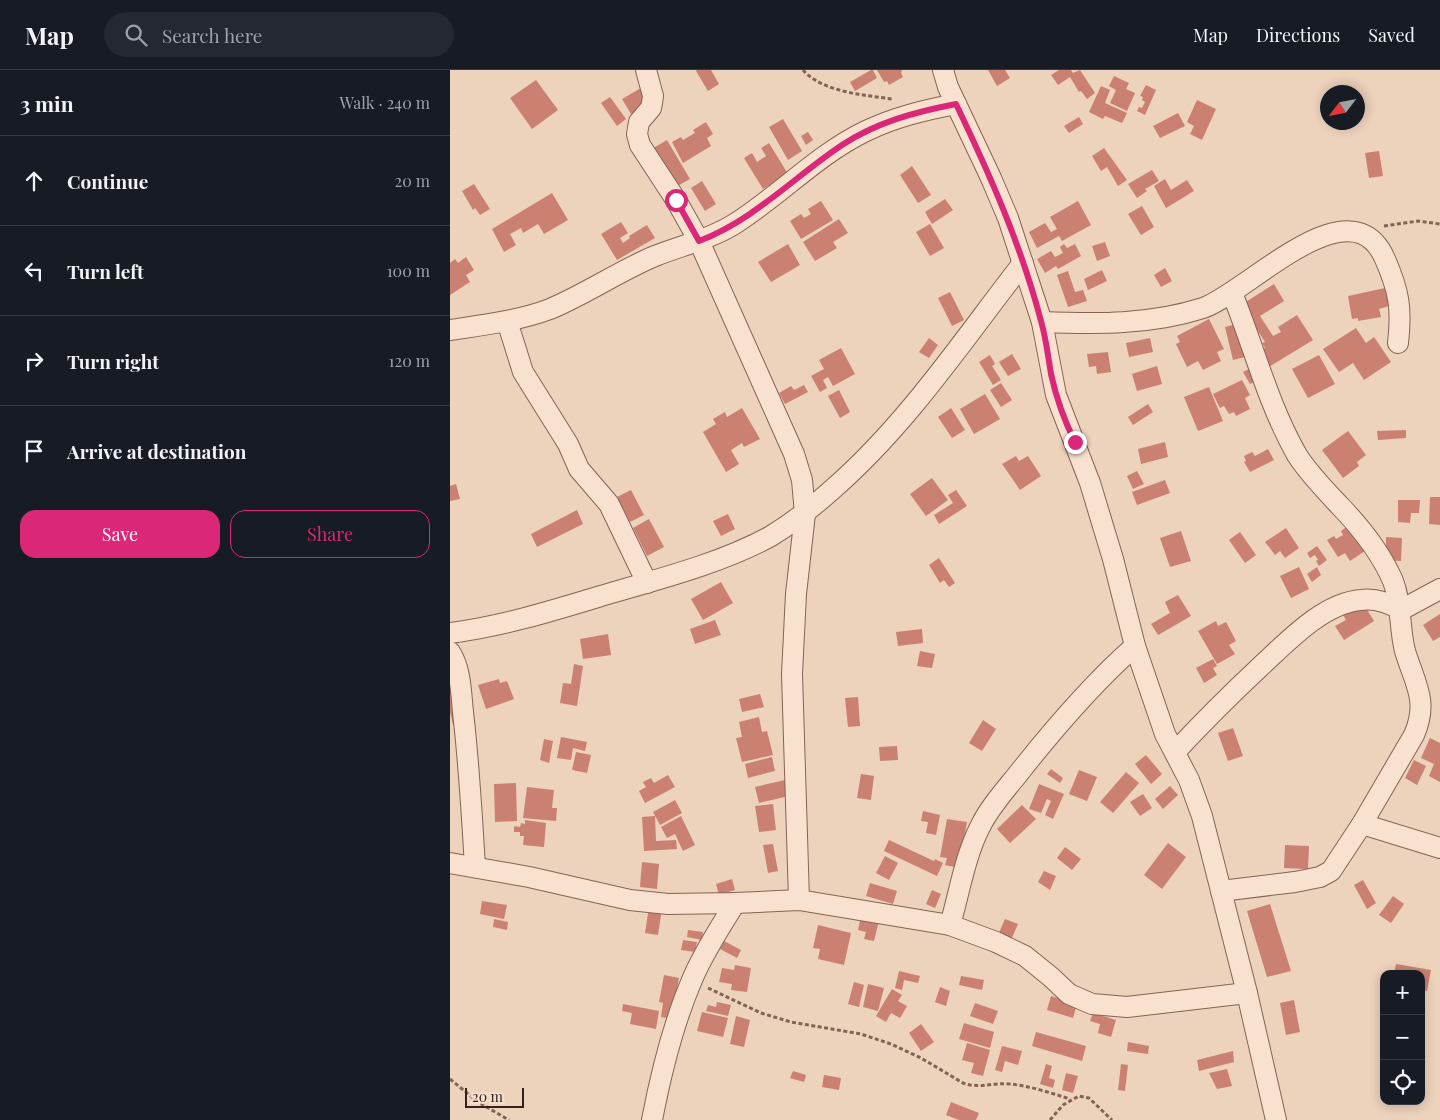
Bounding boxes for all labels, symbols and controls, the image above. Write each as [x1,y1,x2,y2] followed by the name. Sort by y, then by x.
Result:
[104,12,454,57] search box
[25,19,74,51] text: Map
[122,21,150,49] icon: search
[162,22,262,48] text: Search here
[1193,23,1228,47] text: Map
[1256,23,1340,47] text: Directions
[1368,23,1415,47] text: Saved
[1320,85,1365,130] north arrow
[20,89,74,117] text: 3 min
[340,92,430,113] text: Walk · 240 m
[20,167,48,195] icon: ahead
[67,168,148,194] text: Continue
[395,170,430,191] text: 20 m
[665,189,688,212] route start
[20,257,48,285] icon: left
[67,258,144,284] text: Turn left
[387,260,430,281] text: 100 m
[20,347,48,375] icon: right
[67,348,159,374] text: Turn right
[389,350,430,371] text: 120 m
[1064,431,1087,454] route end
[20,437,48,465] icon: arrive
[67,438,247,464] text: Arrive at destination
[20,510,220,558] button: Save
[230,510,430,558] button: Share
[1380,970,1425,1105] map controls
[1380,970,1425,1015] button: +
[1380,1015,1425,1060] button: −
[1380,1060,1425,1105] button: locate
[465,1085,524,1108] scale bar
[472,1087,503,1106] text: 20 m

